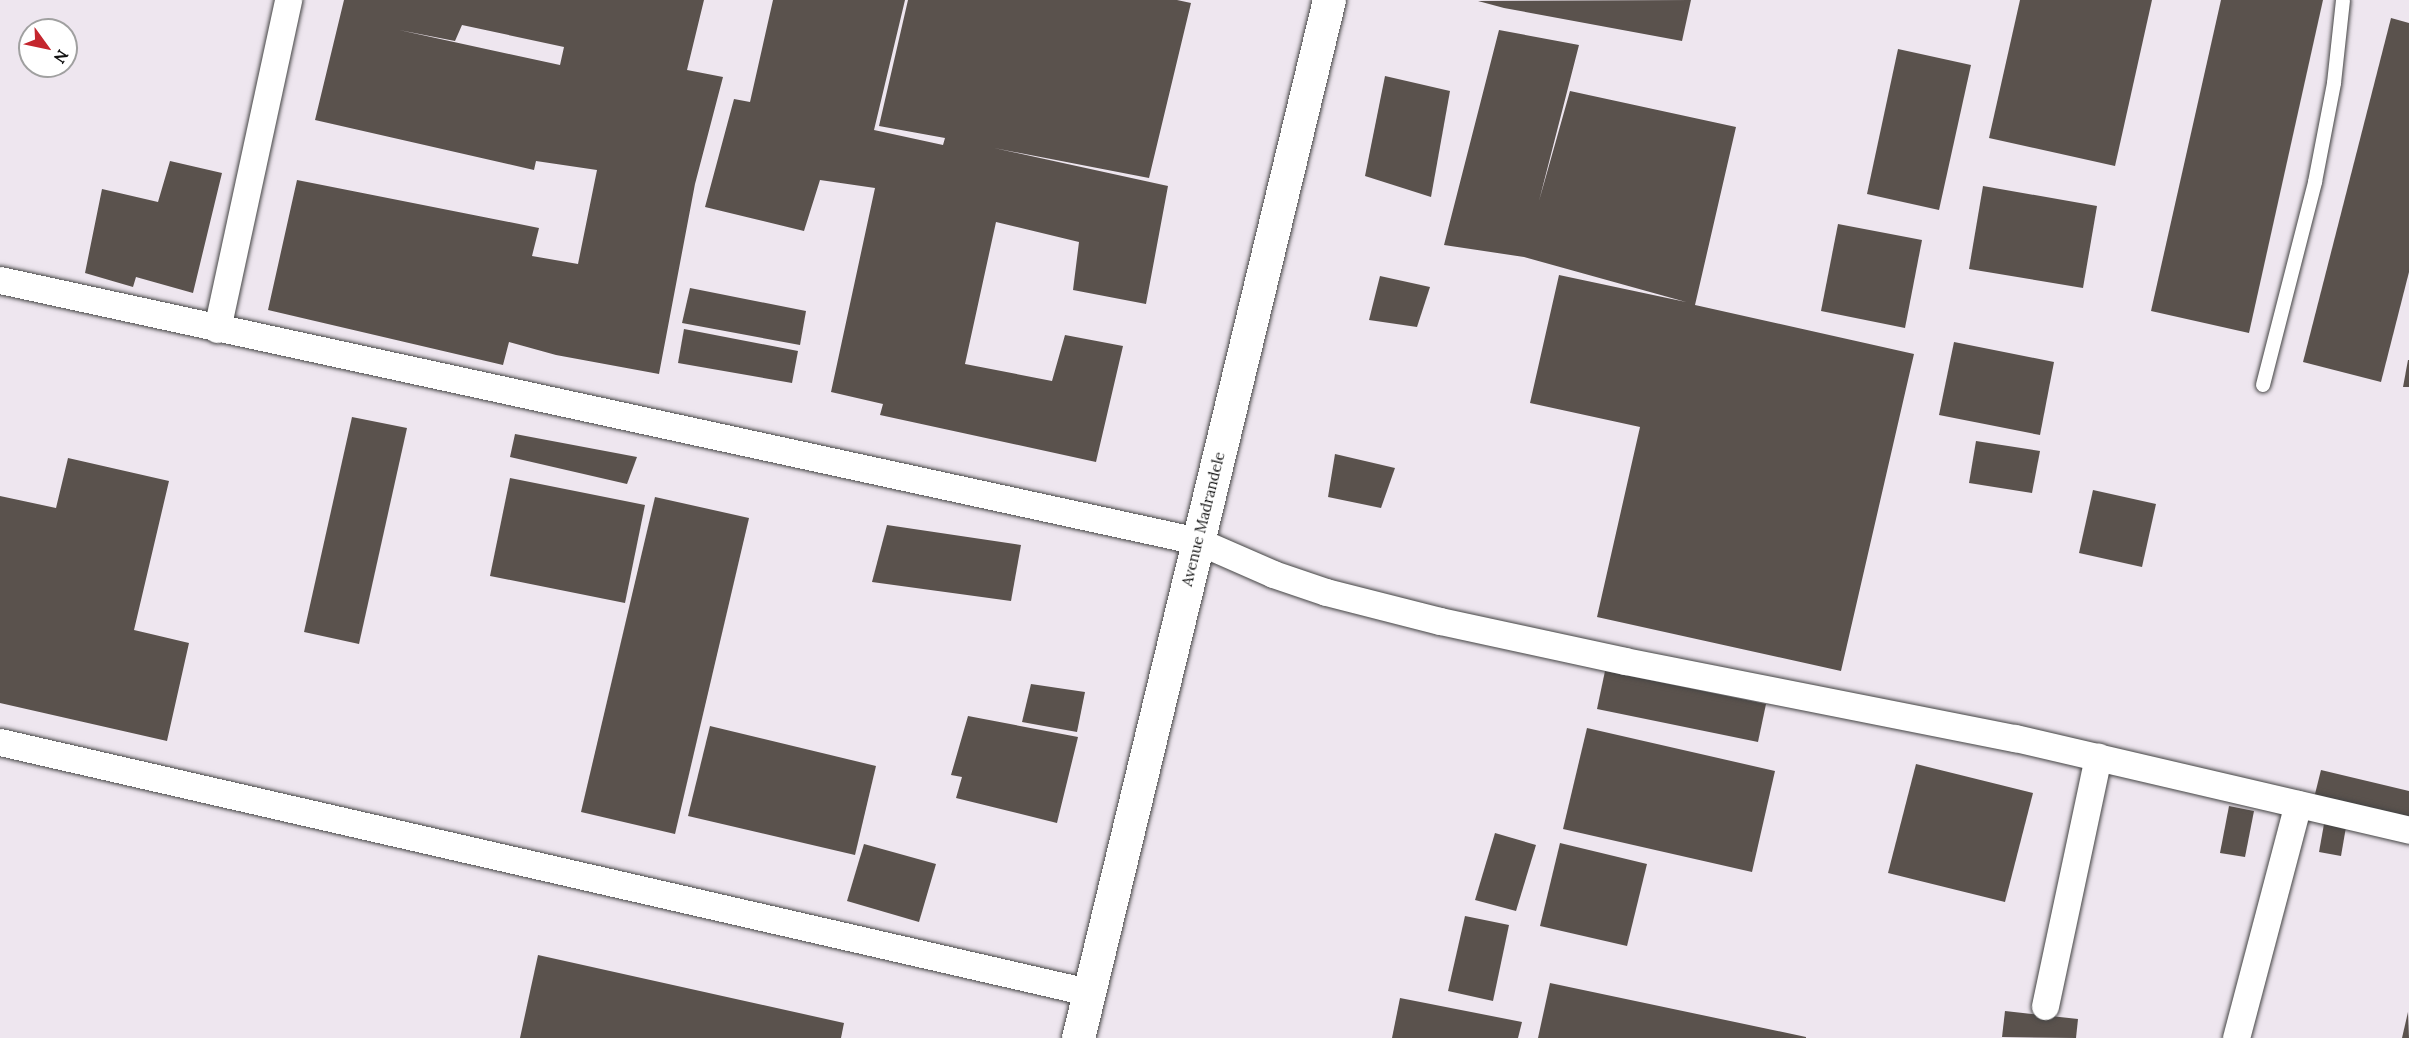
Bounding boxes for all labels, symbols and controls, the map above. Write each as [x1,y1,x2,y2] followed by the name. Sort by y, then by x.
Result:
[18,18,78,78] north arrow
[50,46,73,67] text: N
[1178,450,1228,588] street label: Avenue Madrandele

